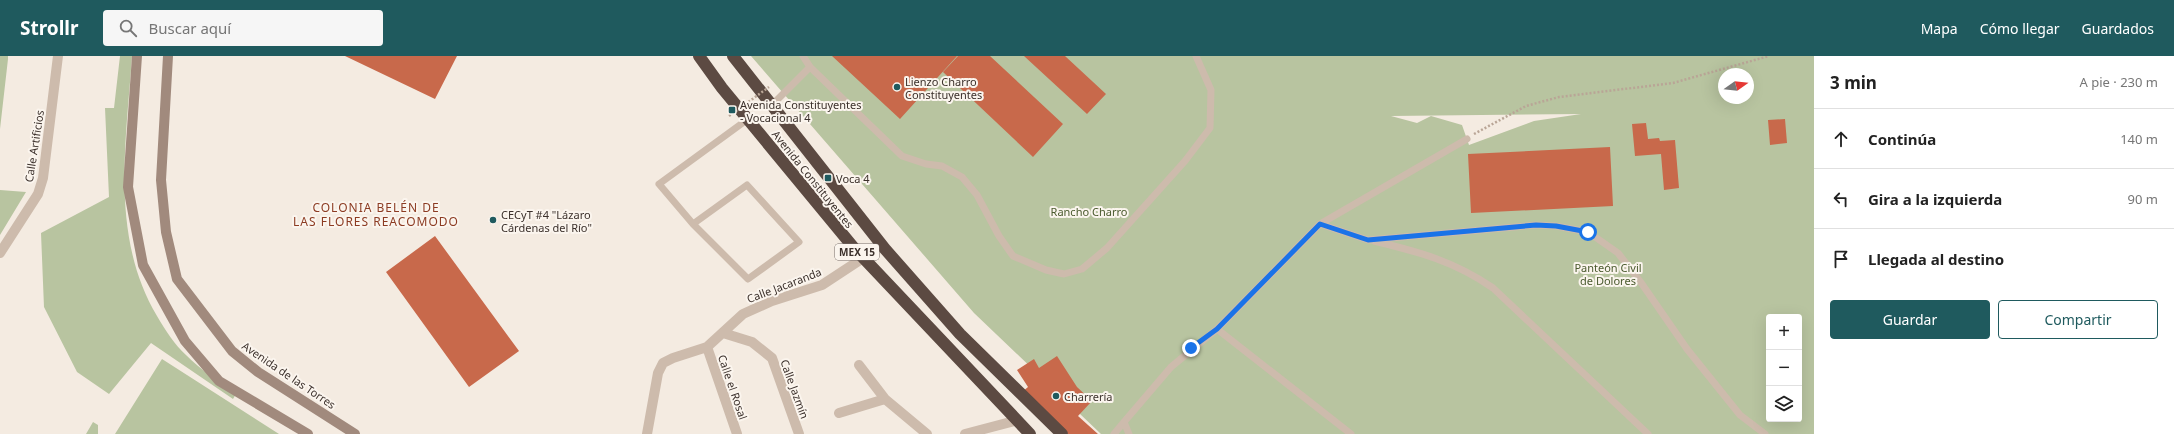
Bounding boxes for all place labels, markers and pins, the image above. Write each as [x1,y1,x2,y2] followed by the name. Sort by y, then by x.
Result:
[905,74,982,102] place label: Lienzo Charro Constituyentes
[892,82,902,92] marker: Lienzo Charro Constituyentes
[740,97,862,125] place label: Avenida Constituyentes - Vocacional 4
[727,105,737,115] marker: Avenida Constituyentes - Vocacional 4
[836,171,870,186] place label: Voca 4
[823,173,833,183] marker: Voca 4
[501,207,592,235] place label: CECyT #4 "Lázaro Cárdenas del Río"
[488,215,498,225] marker: CECyT #4 "Lázaro Cárdenas del Río"
[1064,389,1113,404] place label: Charrería
[1051,391,1061,401] marker: Charrería

